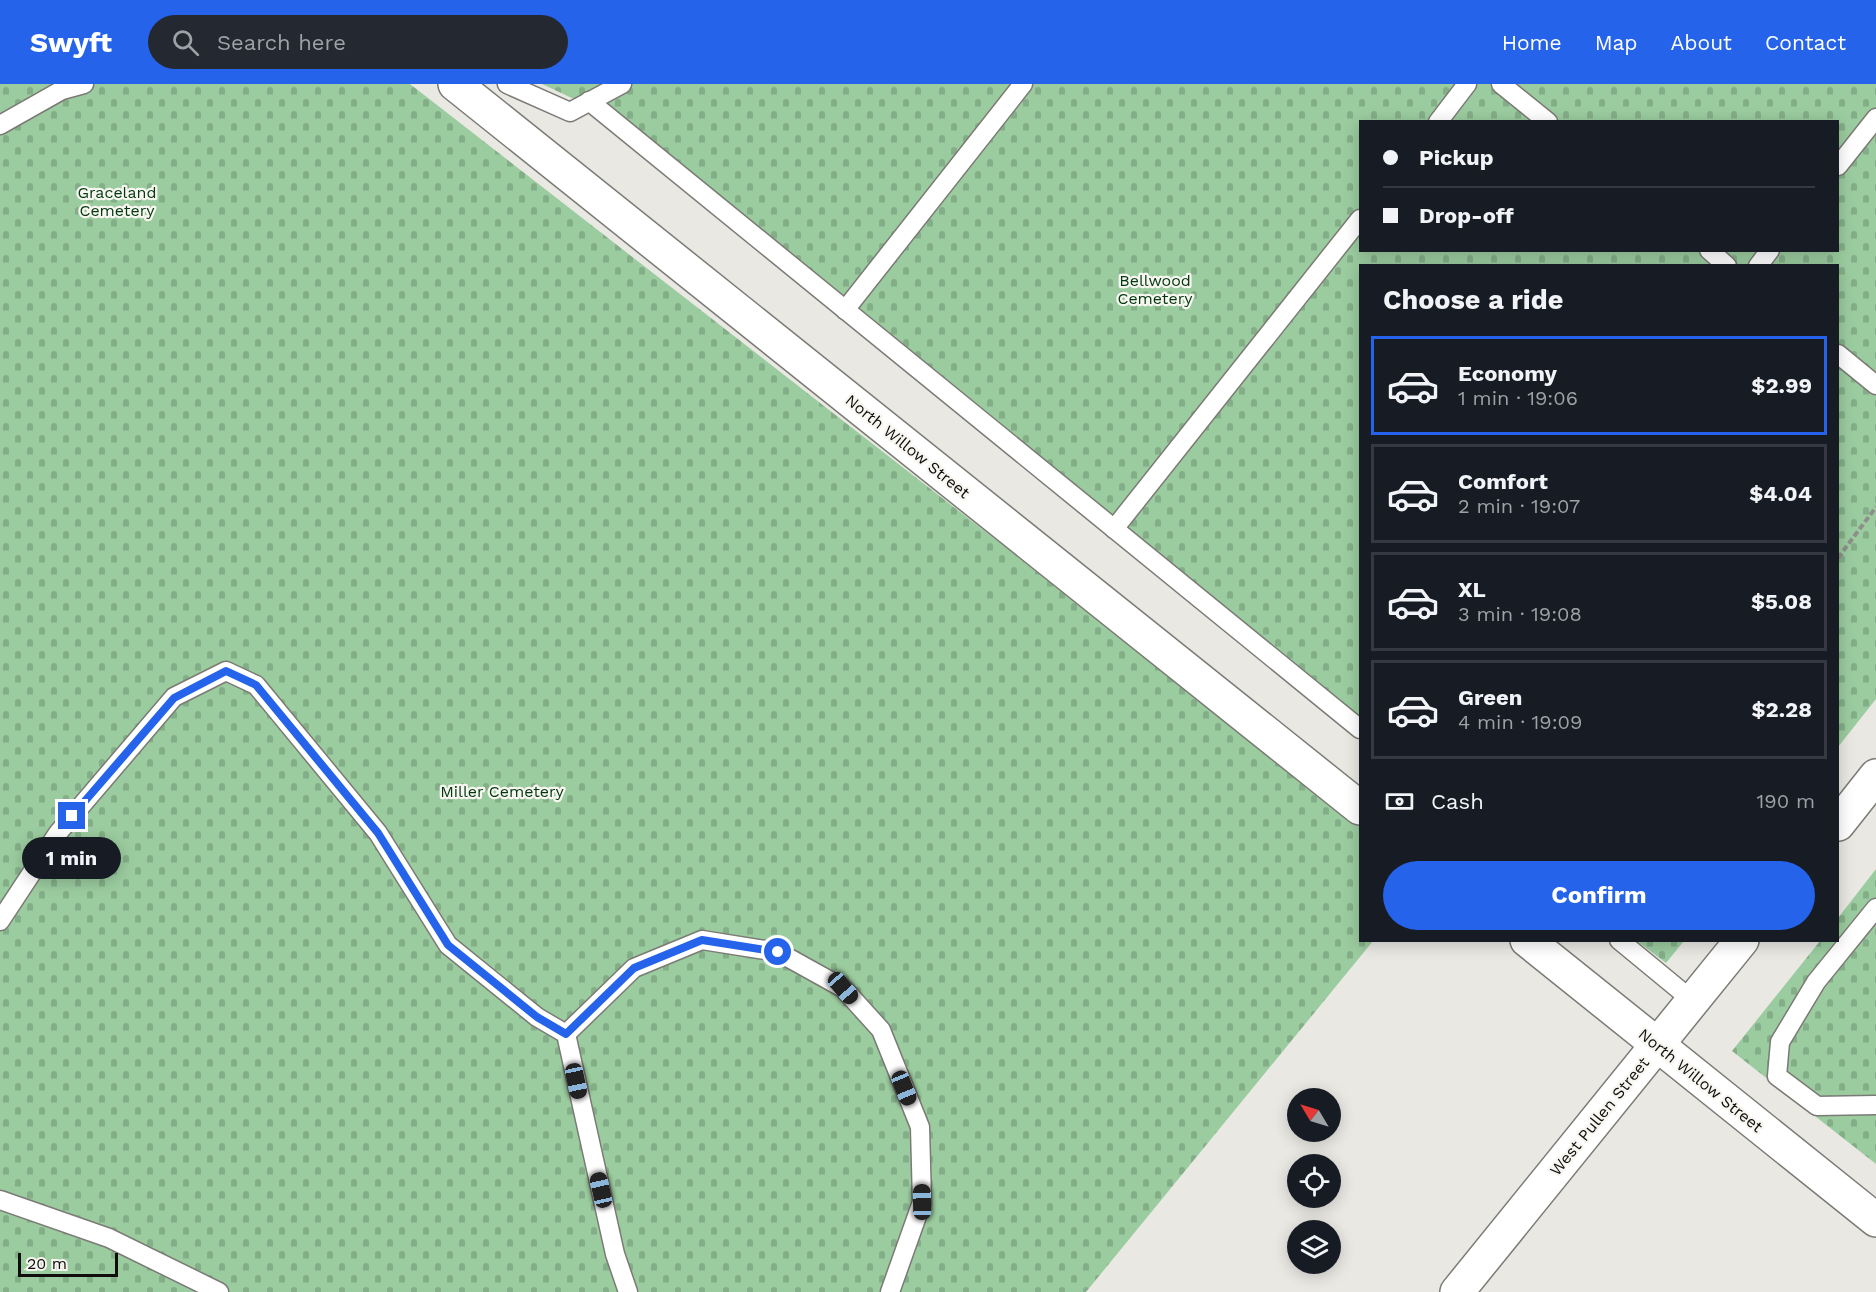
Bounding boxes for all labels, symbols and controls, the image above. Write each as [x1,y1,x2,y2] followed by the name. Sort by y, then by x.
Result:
[148,15,568,69] search box
[30,26,112,59] text: Swyft
[169,26,202,59] icon: search
[217,30,346,55] text: Search here
[1502,30,1562,55] text: Home
[1595,30,1638,55] text: Map
[1671,30,1732,55] text: About
[1765,30,1846,55] text: Contact
[1419,145,1494,170] text: Pickup
[77,183,157,220] park label: Graceland Cemetery
[1419,203,1514,228] text: Drop-off
[1117,271,1193,308] park label: Bellwood Cemetery
[1383,284,1563,316] text: Choose a ride
[1386,359,1440,413] icon: car
[1458,361,1557,386] text: Economy
[1751,373,1812,398] text: $2.99
[1458,386,1578,410] text: 1 min · 19:06
[842,390,974,503] street label: North Willow Street
[1386,467,1440,521] icon: car
[1458,469,1548,494] text: Comfort
[1749,481,1812,506] text: $4.04
[1458,494,1580,518] text: 2 min · 19:07
[1386,575,1440,629] icon: car
[1458,577,1486,602] text: XL
[1751,589,1812,614] text: $5.08
[1458,602,1582,626] text: 3 min · 19:08
[1386,683,1440,737] icon: car
[1458,685,1522,710] text: Green
[1751,697,1812,722] text: $2.28
[1458,710,1582,734] text: 4 min · 19:09
[440,782,565,801] park label: Miller Cemetery
[1383,785,1416,818] icon: cash
[1431,789,1484,814] text: Cash
[1757,789,1815,813] text: 190 m
[58,802,85,829] route end
[22,837,122,879] callout: 1 min
[46,846,97,870] text: 1 min
[1383,861,1815,930] button: Confirm
[764,938,791,965] route start
[824,969,862,1007] car
[1635,1024,1767,1137] street label: North Willow Street
[1546,1053,1653,1179] street label: West Pullen Street
[563,1062,589,1100] car
[889,1068,919,1108] car
[1287,1088,1341,1142] north arrow
[1287,1088,1341,1274] map controls
[1287,1154,1341,1208] button: locate
[588,1170,614,1210] car
[913,1184,931,1220] car
[1287,1220,1341,1274] button: layers
[18,1250,118,1278] scale bar
[27,1254,67,1273] text: 20 m

